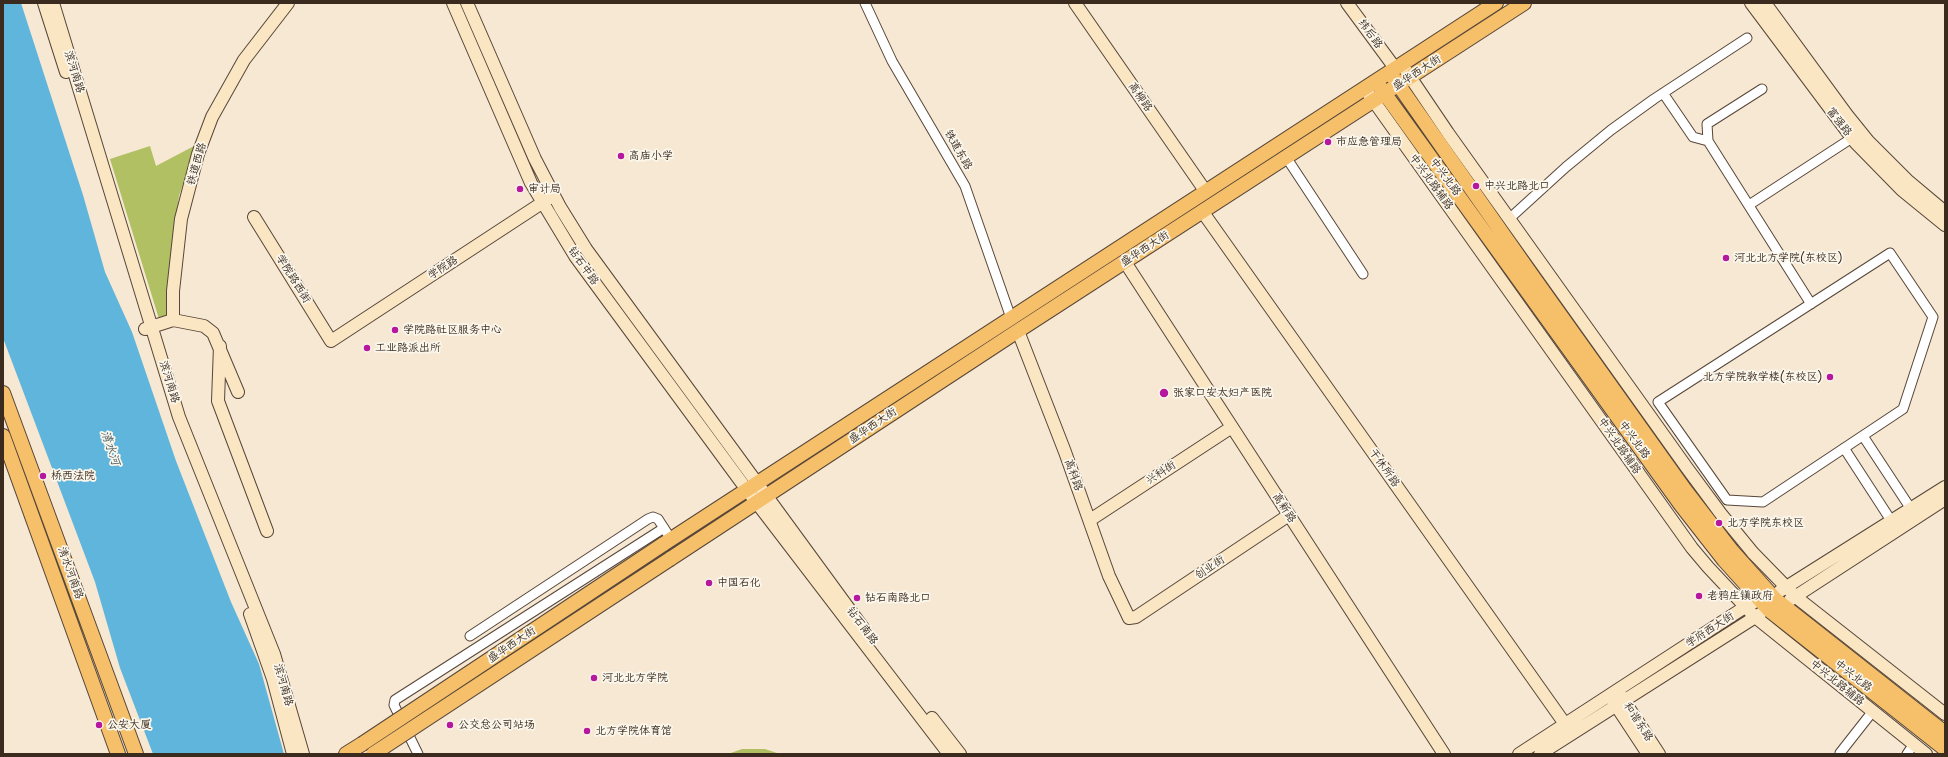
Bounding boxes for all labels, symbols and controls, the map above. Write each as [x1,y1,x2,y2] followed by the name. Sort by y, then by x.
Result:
[1355,17,1385,51] street label: 纬后路
[61,49,87,95] street label: 滨河南路
[1390,52,1444,94] street label: 盛华西大街
[1125,80,1155,114] street label: 高柳路
[1824,105,1854,139] street label: 富强路
[941,128,975,172] street label: 铁道东路
[1336,135,1402,149] place label: 市应急管理局
[1323,137,1333,147] marker: 市应急管理局
[185,141,209,187] street label: 铁道西路
[629,149,673,163] place label: 高庙小学
[616,151,626,161] marker: 高庙小学
[1406,151,1456,213] street label: 中兴北路辅路
[1427,155,1463,199] street label: 中兴北路
[1484,179,1550,193] place label: 中兴北路北口
[1471,181,1481,191] marker: 中兴北路北口
[528,182,561,196] place label: 审计局
[515,184,525,194] marker: 审计局
[1118,228,1172,270] street label: 盛华西大街
[565,244,601,288] street label: 钻石中路
[1734,251,1842,265] place label: 河北北方学院(东校区)
[273,252,313,306] street label: 学院路西街
[426,253,460,283] street label: 学院路
[1721,253,1731,263] marker: 河北北方学院(东校区)
[403,323,502,337] place label: 学院路社区服务中心
[390,325,400,335] marker: 学院路社区服务中心
[375,341,441,355] place label: 工业路派出所
[362,343,372,353] marker: 工业路派出所
[156,359,182,405] street label: 滨河南路
[1703,370,1822,384] place label: 北方学院教学楼(东校区)
[1825,372,1835,382] marker: 北方学院教学楼(东校区)
[1173,386,1272,400] place label: 张家口安太妇产医院
[1158,387,1170,399] marker: 张家口安太妇产医院
[847,405,899,447] street label: 盛华西大街
[1595,415,1643,477] street label: 中兴北路辅路
[1616,418,1652,462] street label: 中兴北路
[97,429,123,467] water label: 清水河
[1366,446,1402,490] street label: 干休所路
[1061,457,1085,493] street label: 高科路
[1144,458,1178,488] street label: 兴科街
[51,469,95,483] place label: 桥西法院
[38,471,48,481] marker: 桥西法院
[1269,491,1299,525] street label: 高新路
[1727,516,1804,530] place label: 北方学院东校区
[1714,518,1724,528] marker: 北方学院东校区
[54,545,86,601] street label: 清水河南路
[1193,553,1227,583] street label: 创业街
[717,576,761,590] place label: 中国石化
[704,578,714,588] marker: 中国石化
[1707,589,1773,603] place label: 老鸦庄镇政府
[865,591,931,605] place label: 钻石南路北口
[1694,591,1704,601] marker: 老鸦庄镇政府
[852,593,862,603] marker: 钻石南路北口
[843,604,881,648] street label: 钻石南路
[1683,609,1737,651] street label: 学府西大街
[486,624,538,666] street label: 盛华西大街
[1807,657,1867,709] street label: 中兴北路辅路
[1832,657,1874,695] street label: 中兴北路
[271,662,295,708] street label: 滨河南路
[602,671,668,685] place label: 河北北方学院
[589,673,599,683] marker: 河北北方学院
[1620,700,1656,744] street label: 和谐东路
[107,718,151,732] place label: 公安大厦
[458,718,535,732] place label: 公交总公司站场
[94,720,104,730] marker: 公安大厦
[445,720,455,730] marker: 公交总公司站场
[595,724,672,738] place label: 北方学院体育馆
[582,726,592,736] marker: 北方学院体育馆

